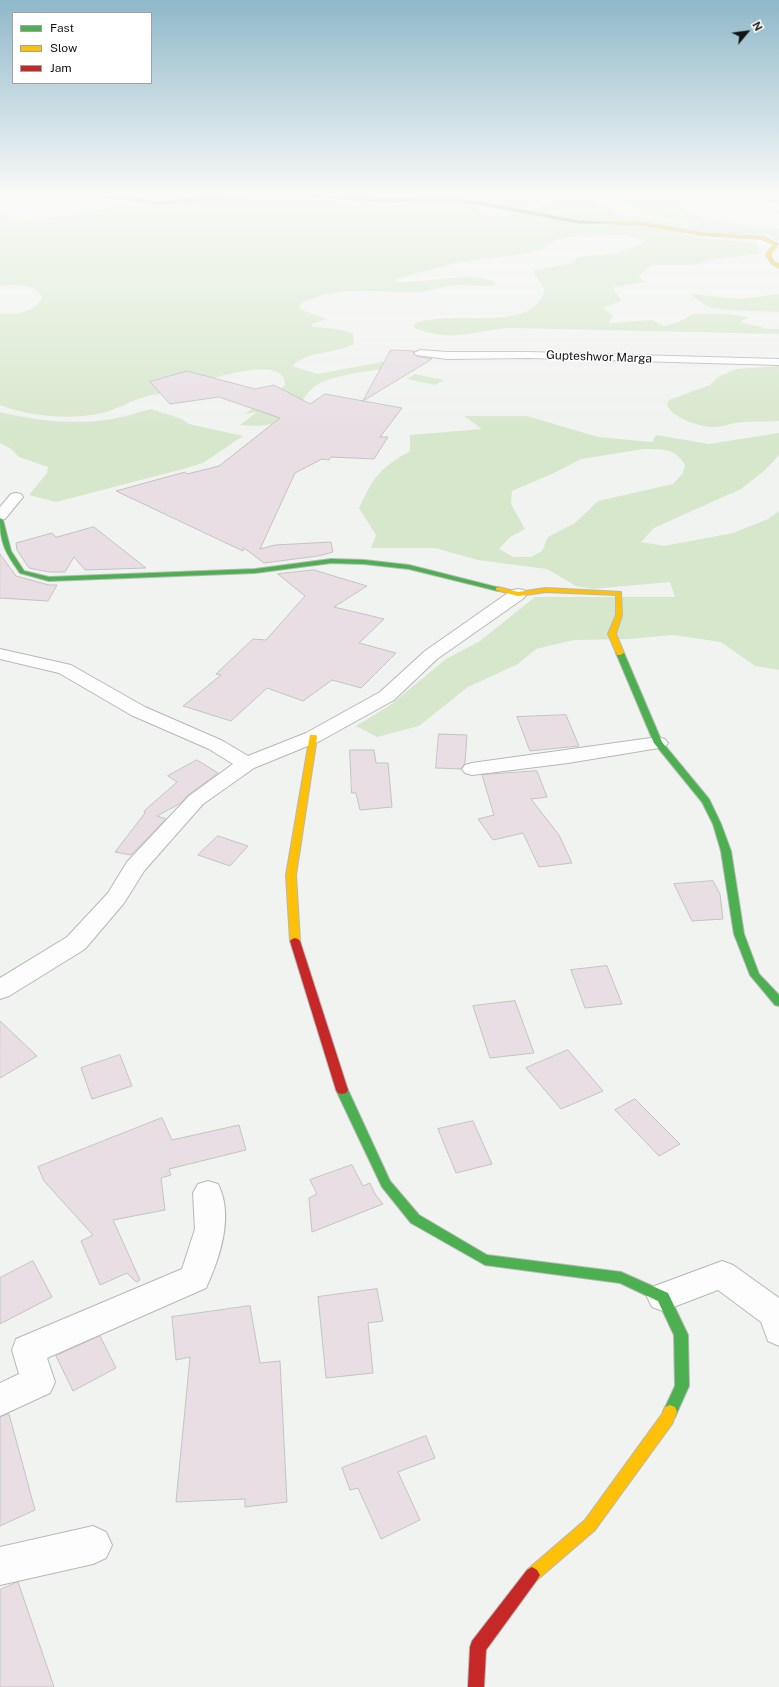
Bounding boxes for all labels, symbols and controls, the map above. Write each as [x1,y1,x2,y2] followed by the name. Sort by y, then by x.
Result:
[12,12,152,84] legend
[727,12,767,52] north arrow
[750,20,765,33] text: N
[50,21,74,35] text: Fast
[50,41,77,55] text: Slow
[50,61,72,75] text: Jam
[546,348,652,366] street label: Gupteshwor Marga

